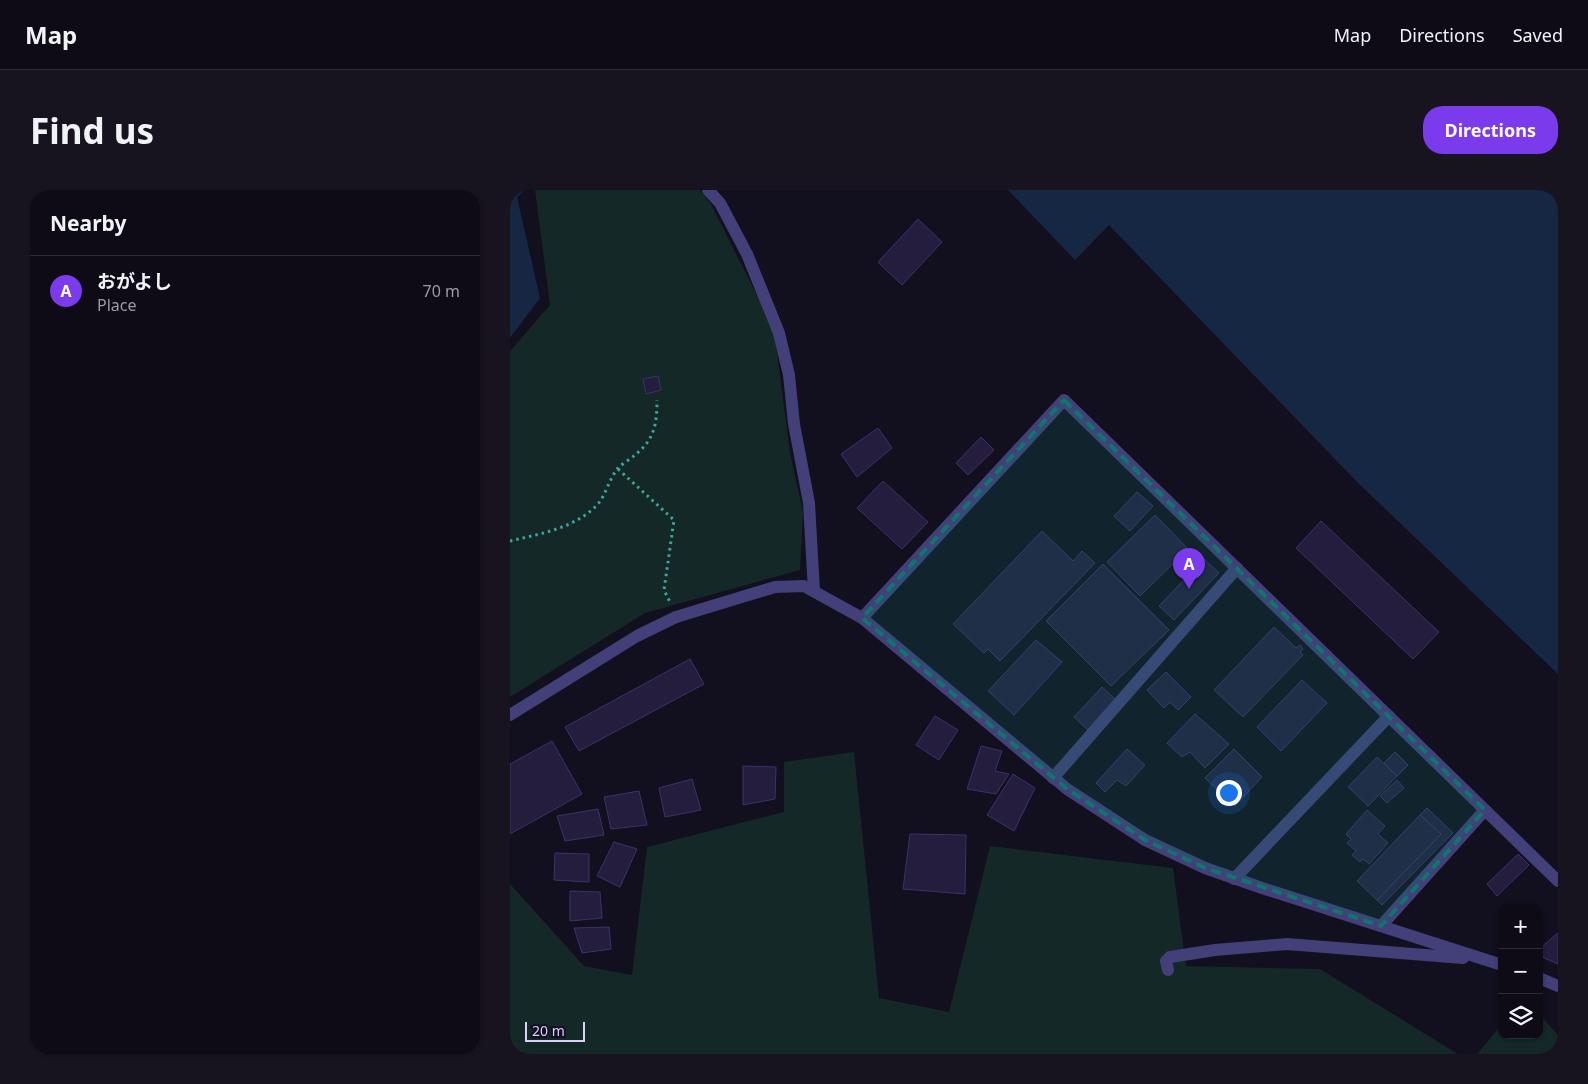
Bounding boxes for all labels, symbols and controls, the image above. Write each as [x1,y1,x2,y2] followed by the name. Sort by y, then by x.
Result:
[25,18,77,51] text: Map
[1334,23,1371,47] text: Map
[1399,23,1485,47] text: Directions
[1513,23,1563,47] text: Saved
[1423,106,1558,154] button: Directions
[30,107,154,154] text: Find us
[50,209,126,237] text: Nearby
[97,268,172,294] text: おがよし
[60,280,72,302] text: A
[423,280,460,302] text: 70 m
[97,294,137,316] text: Place
[1173,548,1205,589] pin: A
[1216,780,1242,806] your location
[1498,904,1543,1039] map controls
[1498,904,1543,949] button: +
[1498,949,1543,994] button: −
[1498,994,1543,1039] button: layers
[525,1019,585,1042] scale bar
[532,1021,565,1040] text: 20 m

